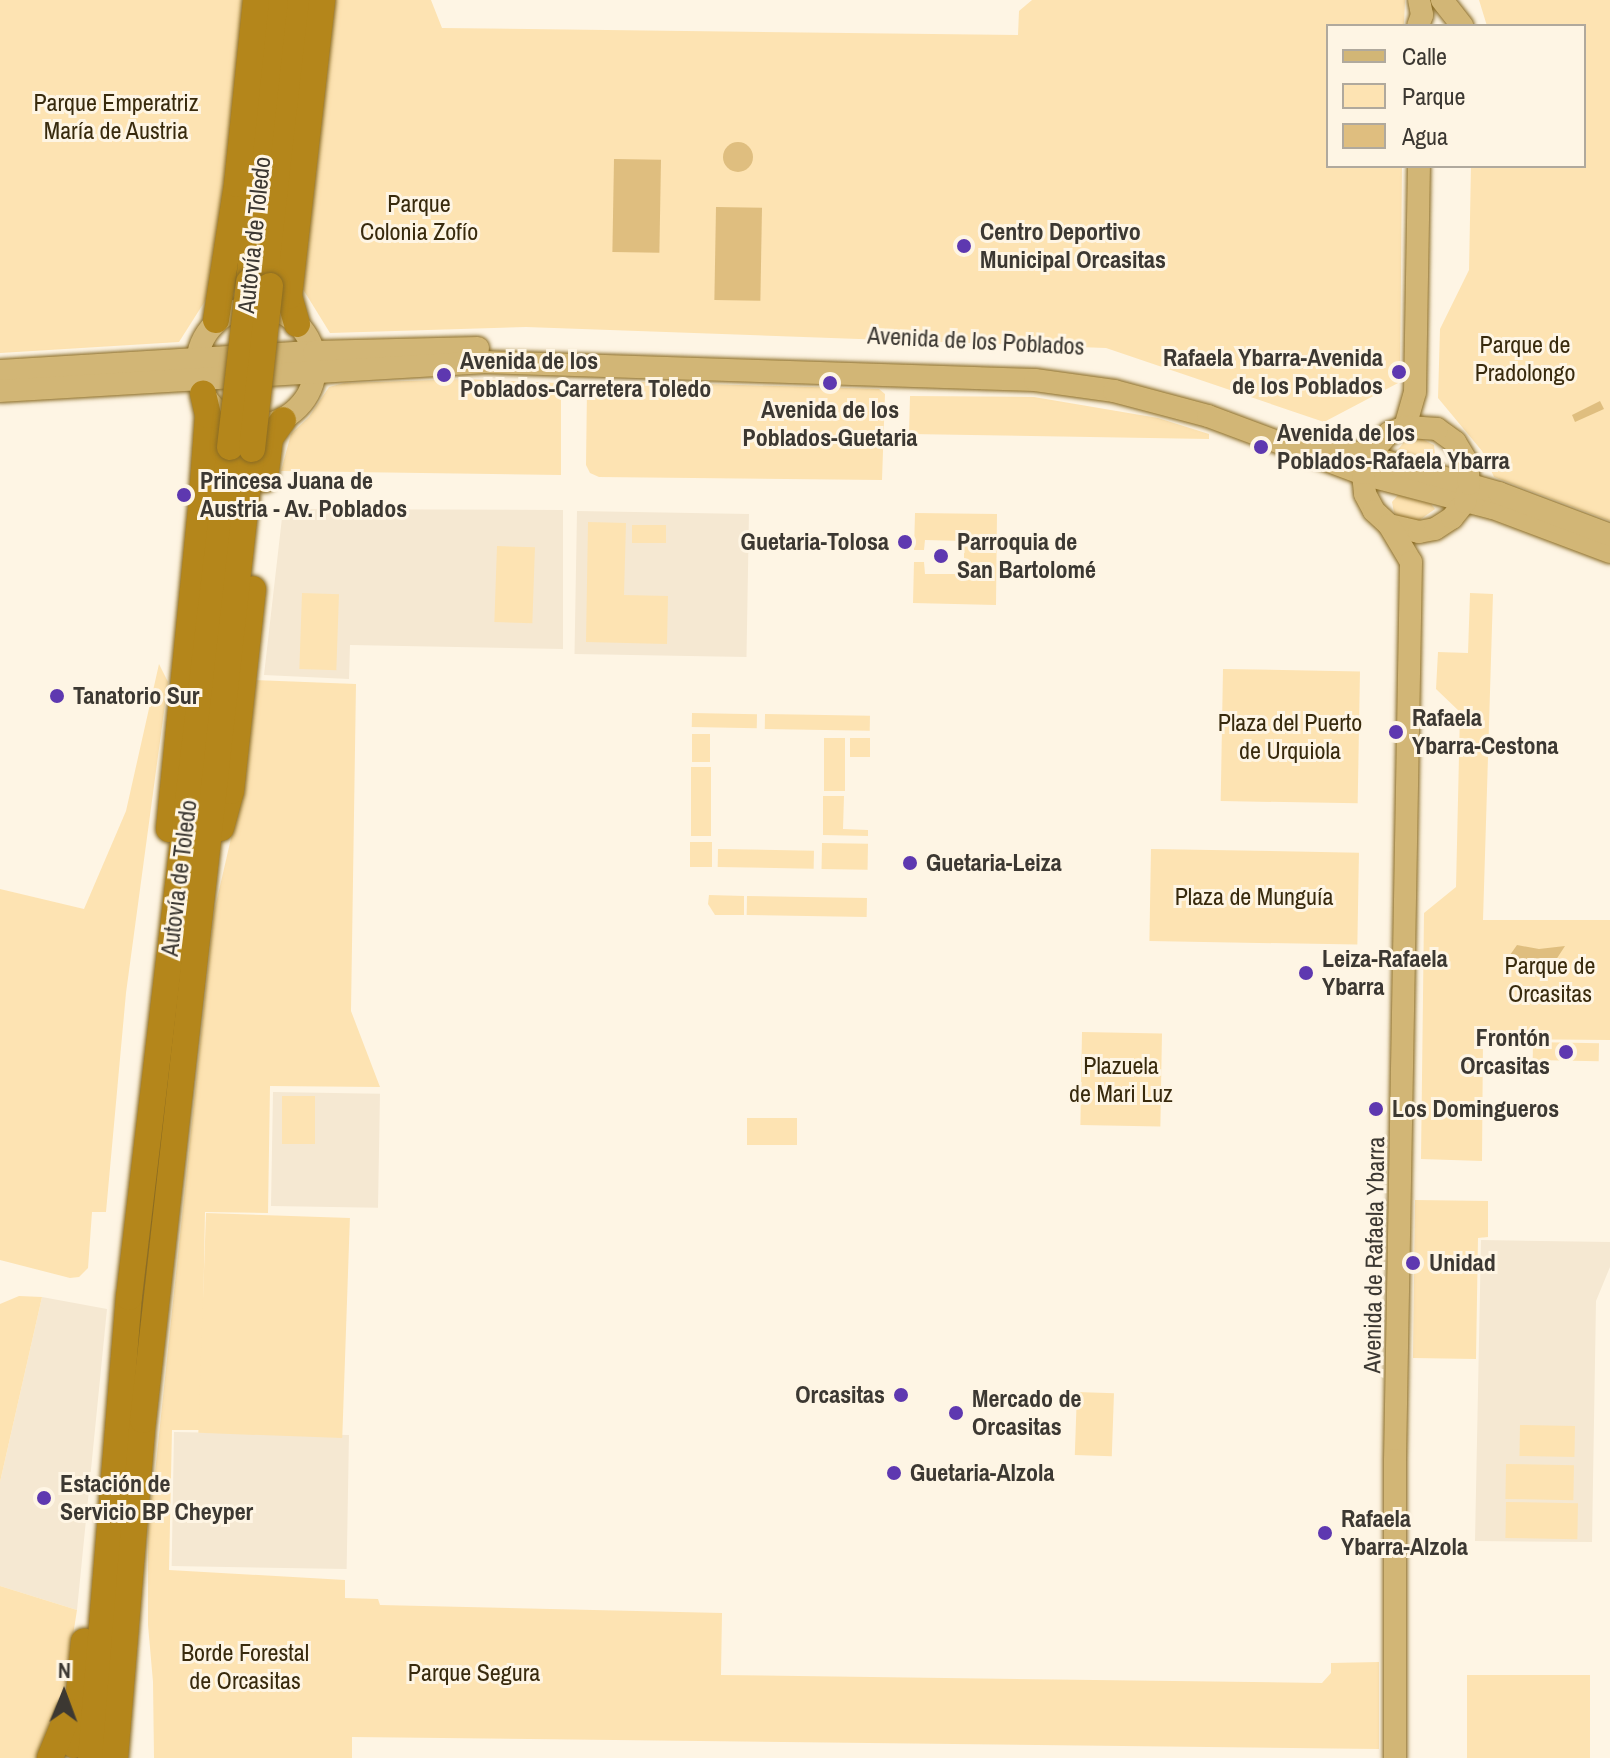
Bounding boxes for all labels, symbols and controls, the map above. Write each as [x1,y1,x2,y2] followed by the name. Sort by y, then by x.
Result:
[1326,24,1586,168] legend
[1402,40,1447,72] text: Calle
[1402,80,1465,112] text: Parque
[33,89,199,145] park label: Parque Emperatriz María de Austria
[1402,120,1448,152] text: Agua
[231,155,277,315] street label: Autovía de Toledo
[360,190,478,246] park label: Parque Colonia Zofío
[980,218,1166,274] place label: Centro Deportivo Municipal Orcasitas
[955,237,973,255] marker: Centro Deportivo Municipal Orcasitas
[867,321,1085,361] street label: Avenida de los Poblados
[1475,331,1575,387] park label: Parque de Pradolongo
[1163,344,1383,400] place label: Rafaela Ybarra-Avenida de los Poblados
[460,347,711,403] place label: Avenida de los Poblados-Carretera Toledo
[1390,363,1408,381] marker: Rafaela Ybarra-Avenida de los Poblados
[435,366,453,384] marker: Avenida de los Poblados-Carretera Toledo
[821,374,839,392] marker: Avenida de los Poblados-Guetaria
[743,396,917,452] place label: Avenida de los Poblados-Guetaria
[1277,419,1510,475] place label: Avenida de los Poblados-Rafaela Ybarra
[1252,438,1270,456] marker: Avenida de los Poblados-Rafaela Ybarra
[200,467,408,523] place label: Princesa Juana de Austria - Av. Poblados
[175,486,193,504] marker: Princesa Juana de Austria - Av. Poblados
[741,528,889,556] place label: Guetaria-Tolosa
[957,528,1096,584] place label: Parroquia de San Bartolomé
[896,533,914,551] marker: Guetaria-Tolosa
[932,547,950,565] marker: Parroquia de San Bartolomé
[73,682,200,710] place label: Tanatorio Sur
[48,687,66,705] marker: Tanatorio Sur
[1412,704,1559,760] place label: Rafaela Ybarra-Cestona
[1218,709,1362,765] park label: Plaza del Puerto de Urquiola
[1387,723,1405,741] marker: Rafaela Ybarra-Cestona
[155,798,203,958] street label: Autovía de Toledo
[926,849,1062,877] place label: Guetaria-Leiza
[901,854,919,872] marker: Guetaria-Leiza
[1175,883,1333,911] park label: Plaza de Munguía
[1322,945,1448,1001] place label: Leiza-Rafaela Ybarra
[1505,952,1595,1008] park label: Parque de Orcasitas
[1297,964,1315,982] marker: Leiza-Rafaela Ybarra
[1460,1024,1550,1080] place label: Frontón Orcasitas
[1557,1043,1575,1061] marker: Frontón Orcasitas
[1069,1052,1173,1108] park label: Plazuela de Mari Luz
[1392,1095,1559,1123] place label: Los Domingueros
[1367,1100,1385,1118] marker: Los Domingueros
[1358,1136,1390,1374] street label: Avenida de Rafaela Ybarra
[1429,1249,1496,1277] place label: Unidad
[1404,1254,1422,1272] marker: Unidad
[795,1381,885,1409] place label: Orcasitas
[972,1385,1081,1441] place label: Mercado de Orcasitas
[892,1386,910,1404] marker: Orcasitas
[947,1404,965,1422] marker: Mercado de Orcasitas
[910,1459,1054,1487] place label: Guetaria-Alzola
[885,1464,903,1482] marker: Guetaria-Alzola
[60,1470,254,1526] place label: Estación de Servicio BP Cheyper
[35,1489,53,1507] marker: Estación de Servicio BP Cheyper
[1341,1505,1468,1561] place label: Rafaela Ybarra-Alzola
[1316,1524,1334,1542] marker: Rafaela Ybarra-Alzola
[181,1639,309,1695] park label: Borde Forestal de Orcasitas
[24,1654,104,1734] north arrow
[58,1655,71,1685] text: N
[408,1659,540,1687] park label: Parque Segura

